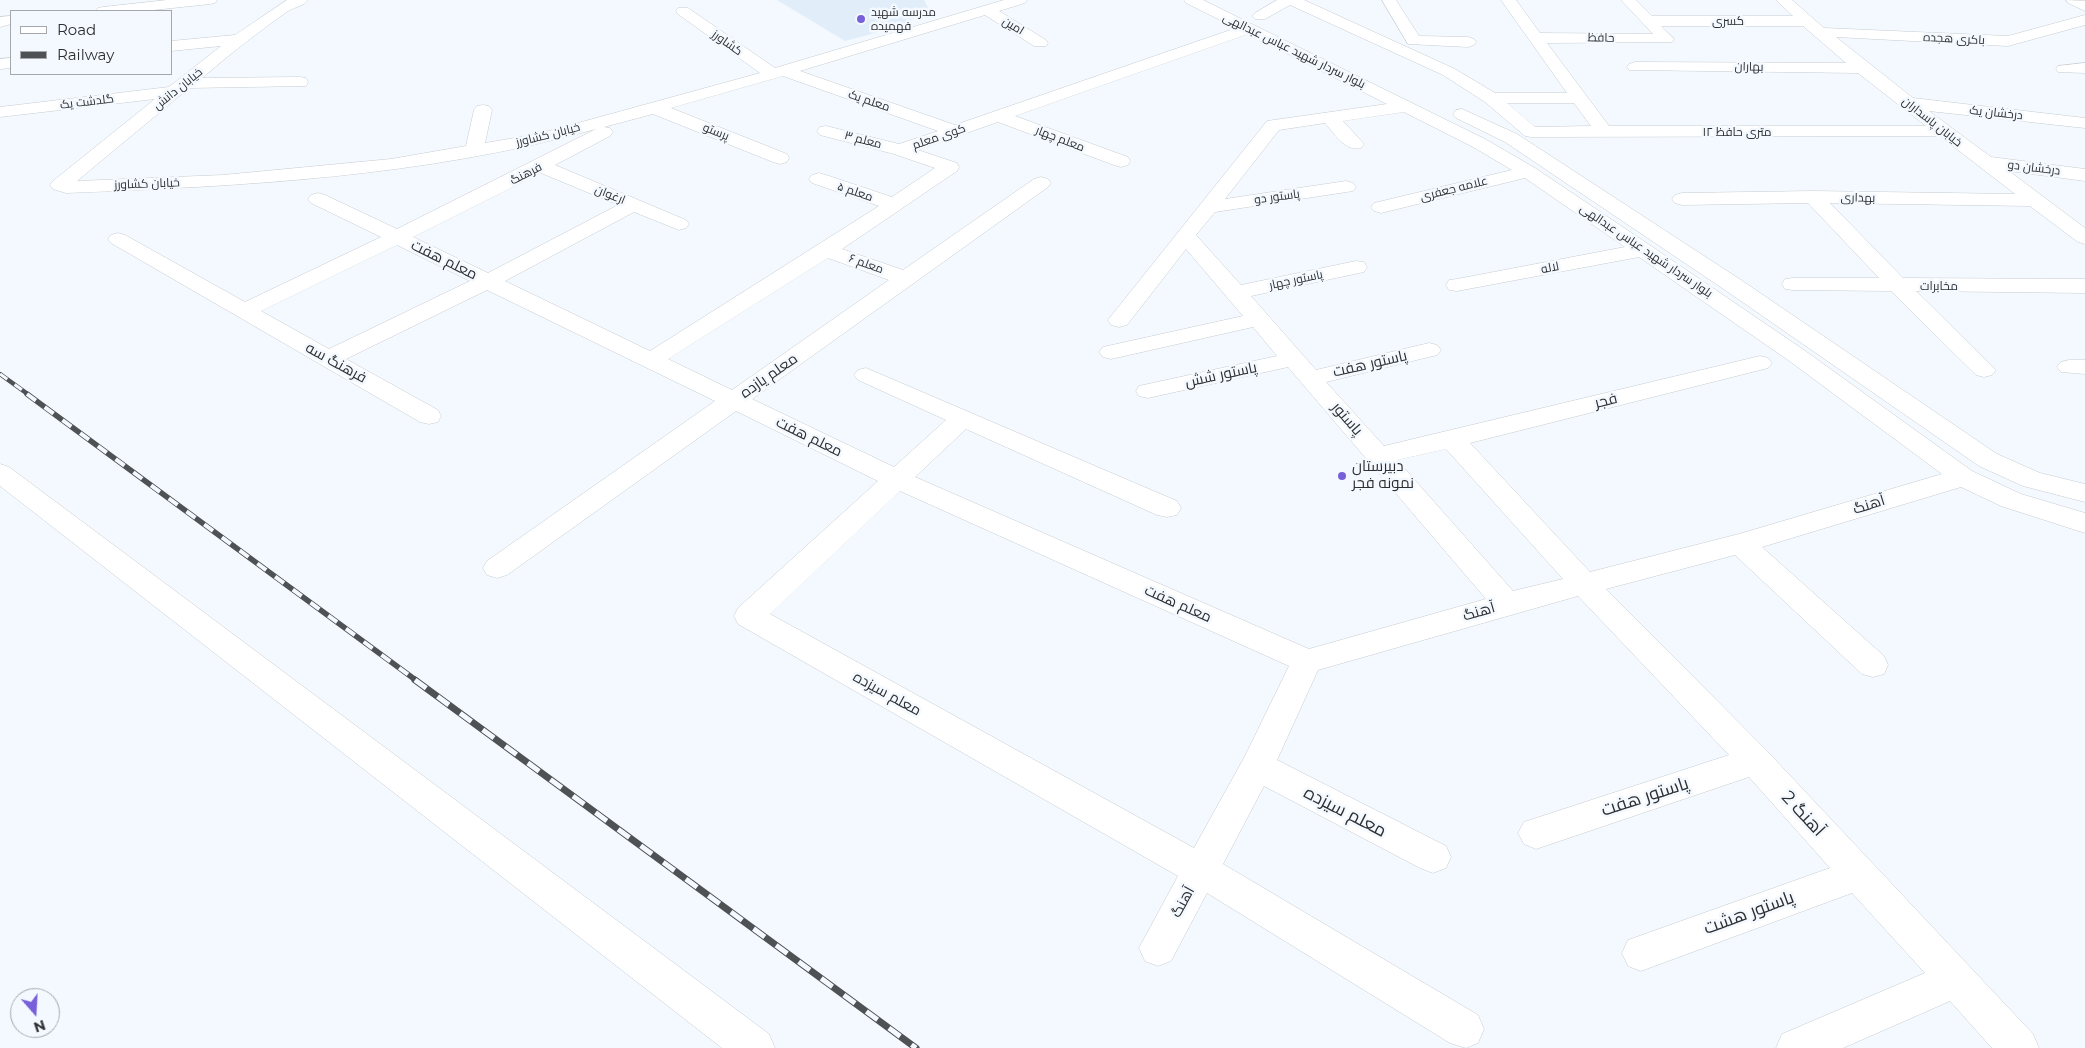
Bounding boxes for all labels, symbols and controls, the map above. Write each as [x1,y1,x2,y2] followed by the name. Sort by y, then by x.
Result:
[871,5,936,33] place label: مدرسه شهید فهمیده
[10,10,172,75] legend
[1220,10,1368,92] street label: بلوار سردار شهید عباس عبدالهی
[855,13,867,25] marker: مدرسه شهید فهمیده
[999,14,1027,38] street label: امین
[1712,14,1744,28] street label: کسری
[57,20,96,39] text: Road
[709,27,745,59] street label: کشاورز
[1923,30,1985,48] street label: باکری هجده
[1587,31,1615,45] street label: حافظ
[57,45,114,64] text: Railway
[1734,60,1764,74] street label: بهاران
[151,65,205,113] street label: خیابان دانش
[846,87,892,115] street label: معلم یک
[59,92,115,112] street label: گلدشت یک
[1899,94,1965,150] street label: خیابان پاسداران
[1969,103,2023,123] street label: درخشان یک
[514,120,582,150] street label: خیابان کشاورز
[701,120,731,144] street label: پرستو
[911,121,967,153] street label: کوی معلم
[1033,123,1087,155] street label: معلم چهار
[1703,125,1771,139] street label: ۱۲ متری حافظ
[843,128,883,152] street label: معلم ۳
[2007,158,2061,178] street label: درخشان دو
[508,160,544,188] street label: فرهنگ
[1419,174,1489,204] street label: علامه جعفری
[114,176,180,192] street label: خیابان کشاورز
[835,179,875,205] street label: معلم ۵
[593,182,627,208] street label: ارغوان
[1253,187,1301,207] street label: پاستور دو
[1841,190,1875,206] street label: بهداری
[1577,201,1715,301] street label: بلوار سردار شهید عباس عبدالهی
[408,236,480,284] street label: معلم هفت
[847,251,885,277] street label: معلم ۶
[1540,259,1560,277] street label: لاله
[1268,267,1324,293] street label: پاستور چهار
[1920,279,1958,293] street label: مخابرات
[302,339,370,387] street label: فرهنگ سه
[1331,347,1409,381] street label: پاستور هفت
[737,350,801,402] street label: معلم یازده
[1183,359,1259,391] street label: پاستور شش
[1593,390,1619,412] street label: فجر
[1328,399,1366,439] street label: پاستور
[773,413,845,461] street label: معلم هفت
[1352,458,1414,493] place label: دبیرستان نمونه فجر
[1336,470,1348,482] marker: دبیرستان نمونه فجر
[1851,492,1887,518] street label: آهنگ
[1142,581,1214,627] street label: معلم هفت
[1461,599,1497,625] street label: آهنگ
[850,668,924,720] street label: معلم سیزده
[1599,773,1691,821] street label: پاستور هفت
[1300,782,1390,842] street label: معلم سیزده
[1777,787,1829,841] street label: آهنگ 2
[1167,883,1199,921] street label: آهنگ
[1701,887,1797,939] street label: پاستور هشت
[10,988,60,1038] north arrow
[31,1016,48,1037] text: N

